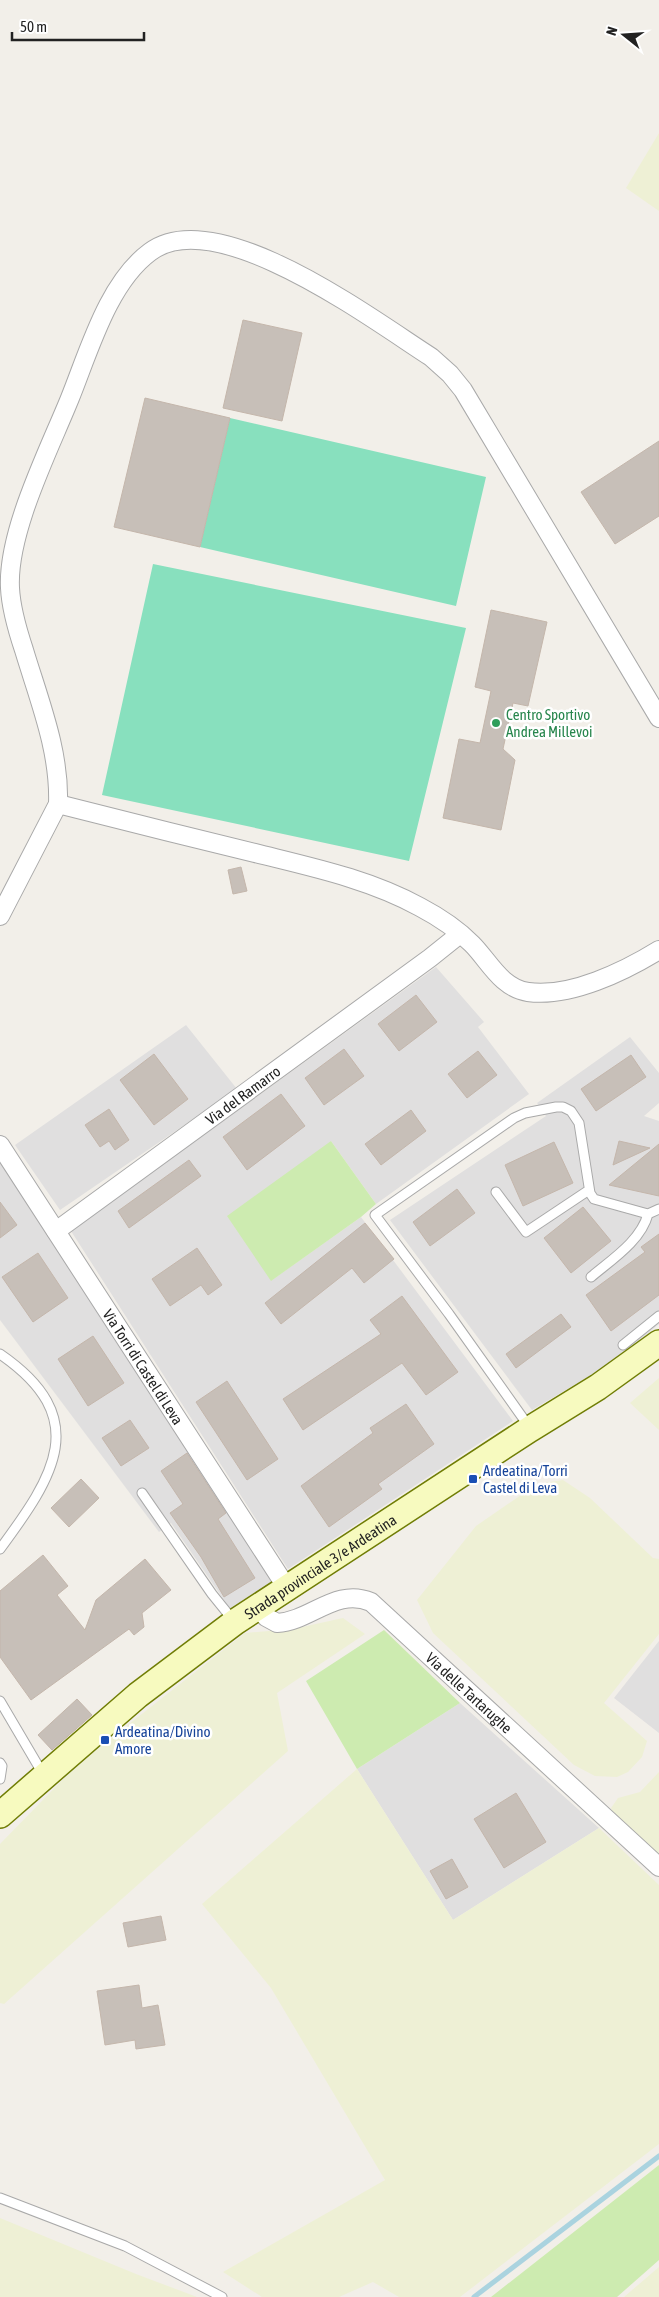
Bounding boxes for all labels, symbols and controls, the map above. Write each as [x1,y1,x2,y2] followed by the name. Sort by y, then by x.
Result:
[12,10,145,42] scale bar
[599,10,649,60] north arrow
[20,18,47,35] text: 50 m
[603,25,620,37] text: N
[506,706,593,740] place label: Centro Sportivo Andrea Millevoi
[490,717,502,729] marker: Centro Sportivo Andrea Millevoi
[202,1062,283,1128] street label: Via del Ramarro
[100,1306,187,1427] street label: Via Torri di Castel di Leva
[483,1462,568,1496] place label: Ardeatina/Torri Castel di Leva
[467,1473,479,1485] marker: Ardeatina/Torri Castel di Leva
[241,1511,399,1622] street label: Strada provinciale 3/e Ardeatina
[423,1649,516,1736] street label: Via delle Tartarughe
[115,1723,211,1757] place label: Ardeatina/Divino Amore
[99,1734,111,1746] marker: Ardeatina/Divino Amore

